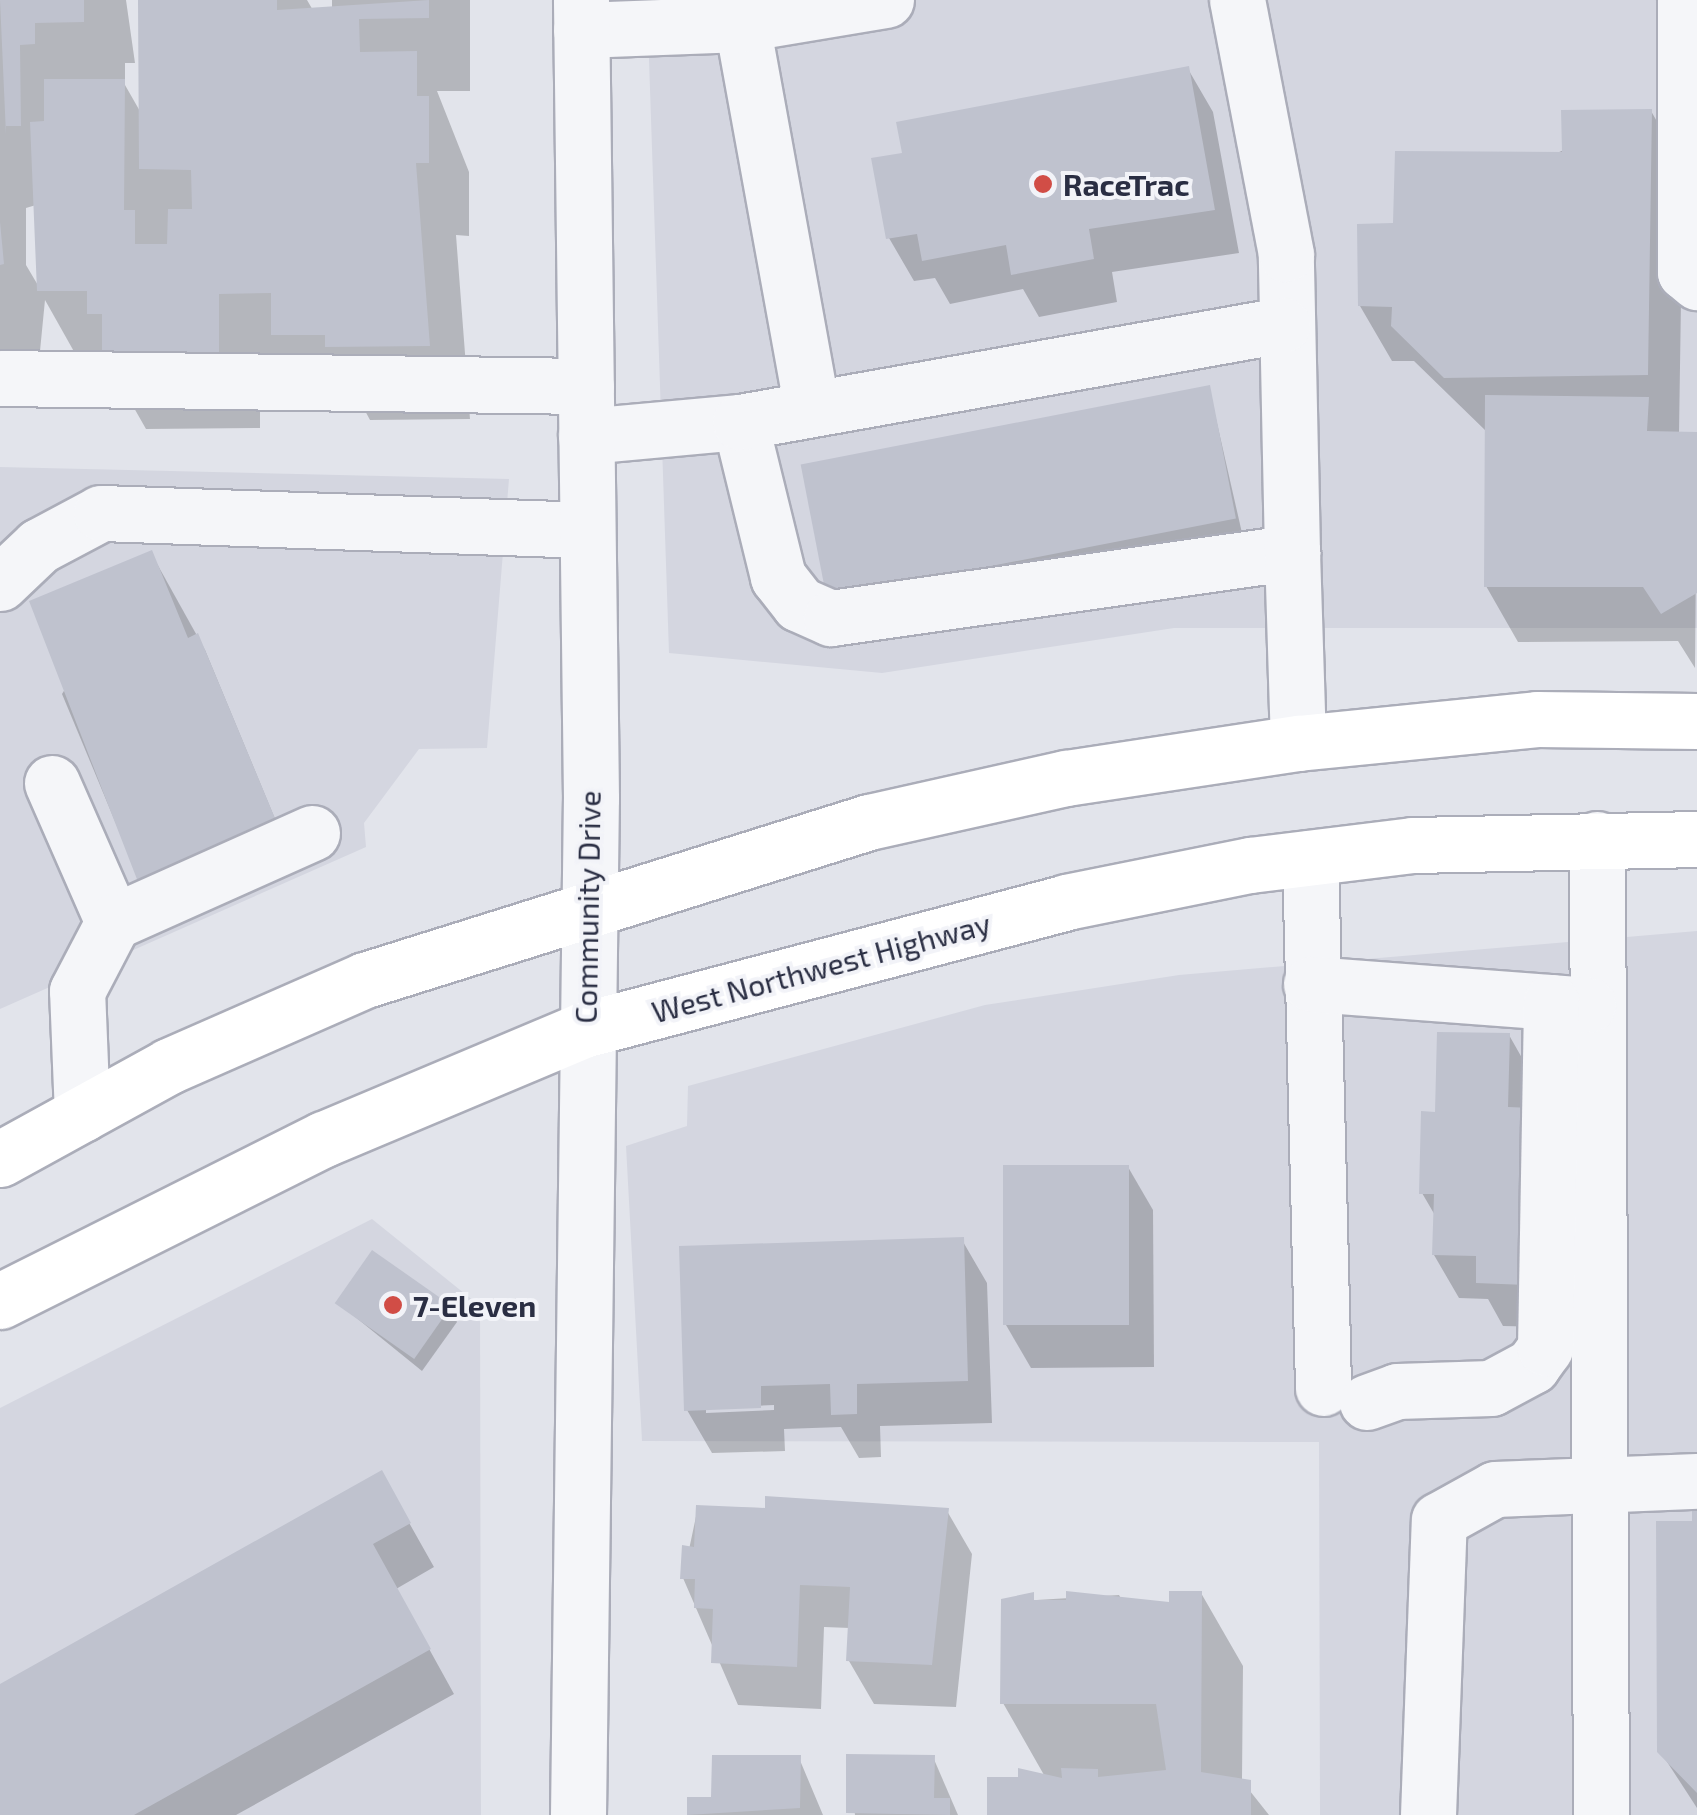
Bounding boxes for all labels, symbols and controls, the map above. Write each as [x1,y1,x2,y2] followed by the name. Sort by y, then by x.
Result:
[1063,166,1189,202] place label: RaceTrac
[1032,173,1054,195] marker: RaceTrac
[567,790,607,1024] street label: Community Drive
[648,904,994,1030] street label: West Northwest Highway
[413,1287,536,1323] place label: 7-Eleven
[382,1294,404,1316] marker: 7-Eleven

